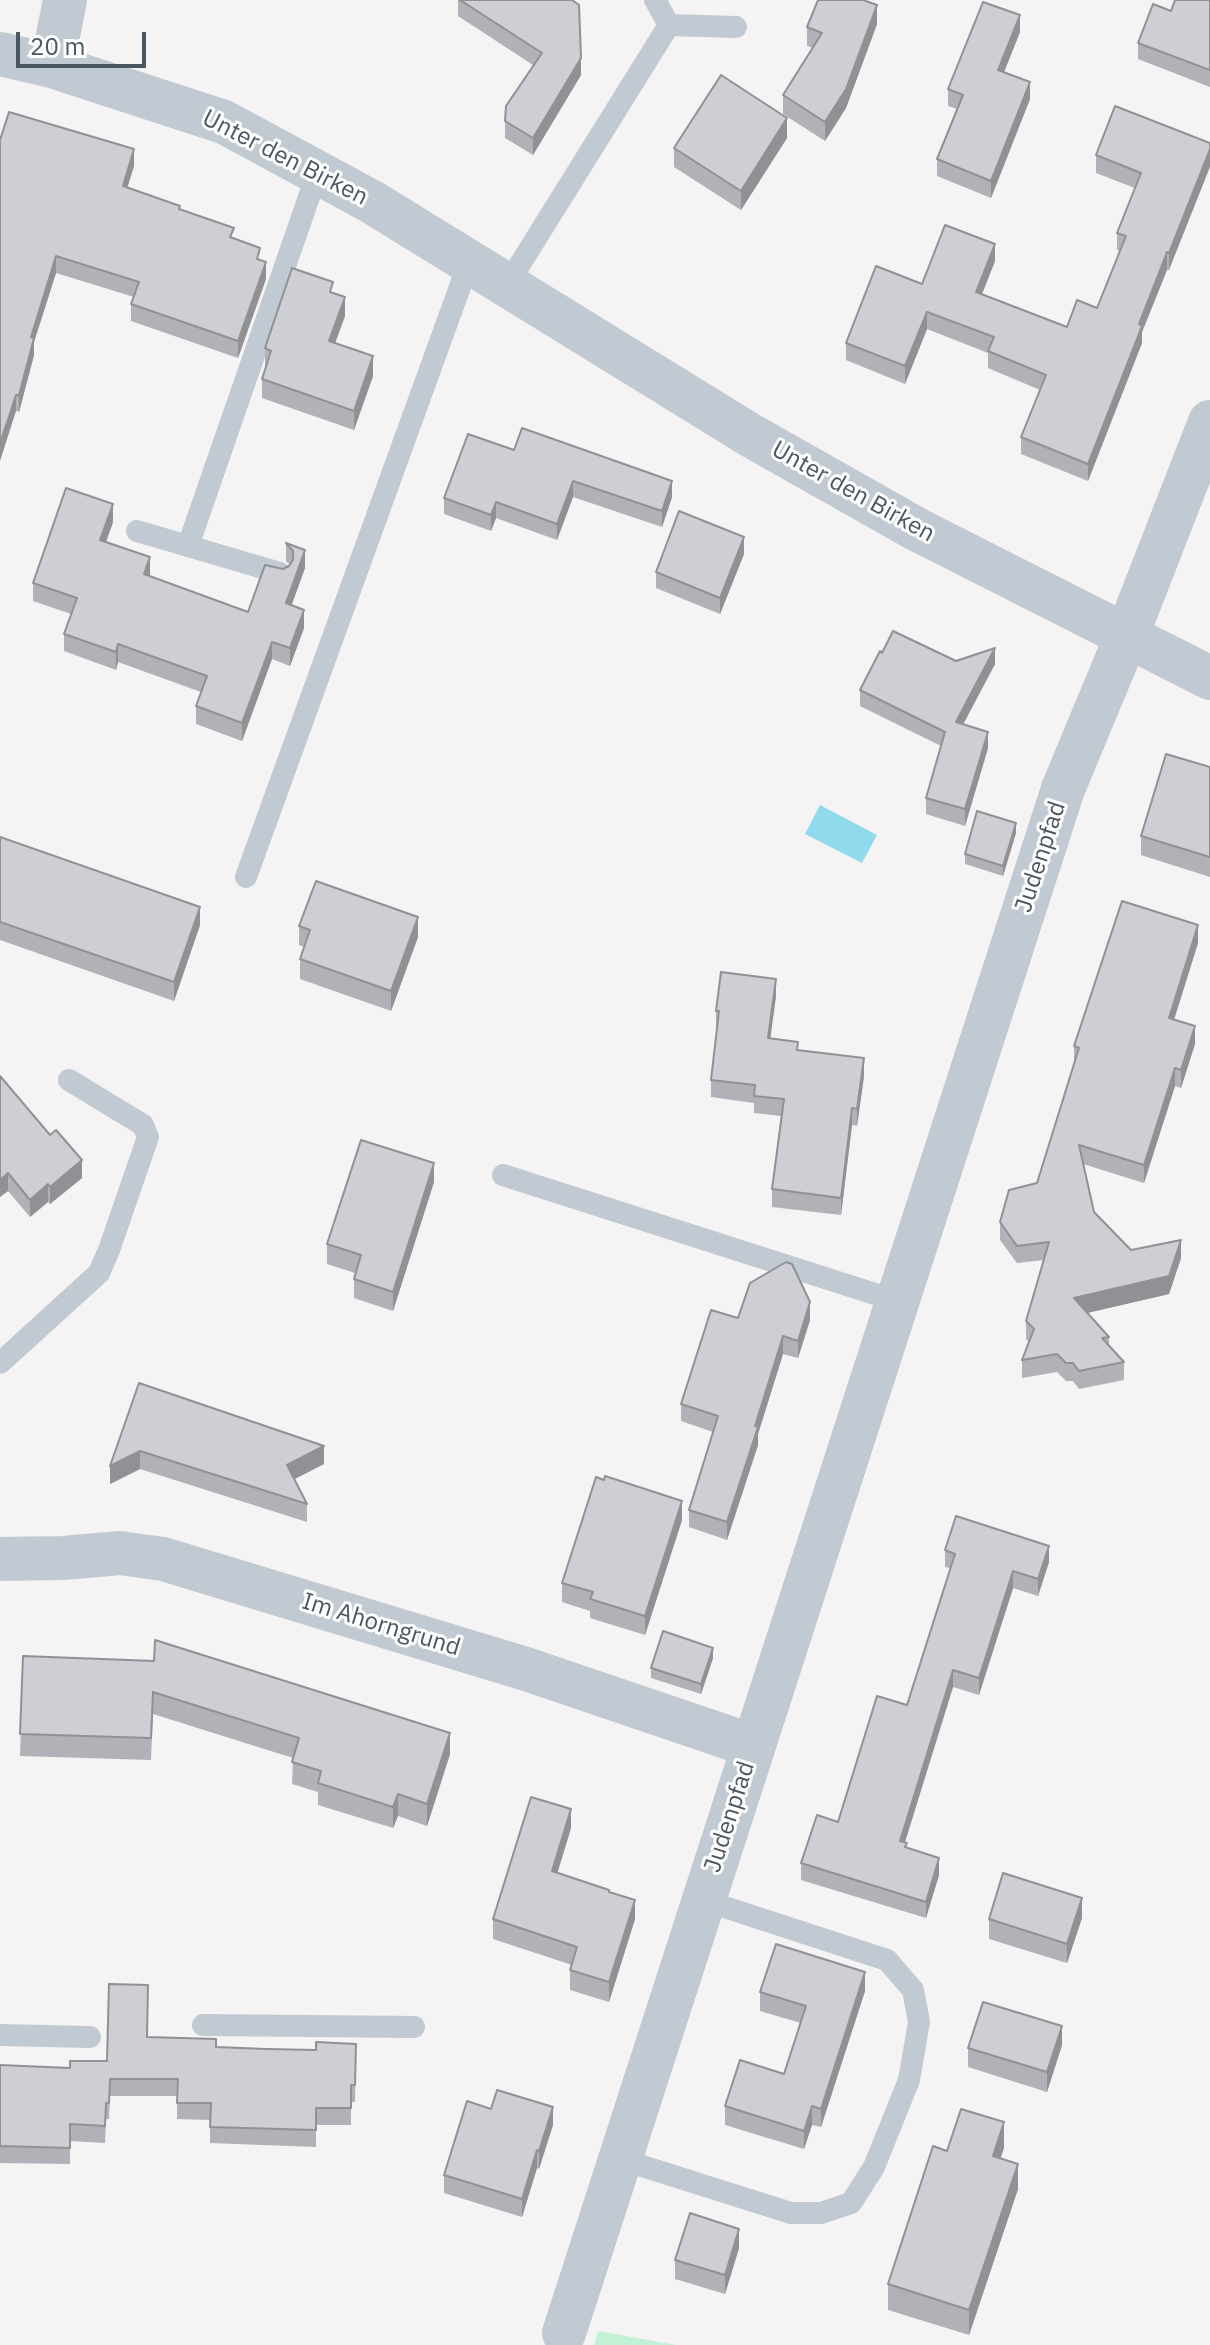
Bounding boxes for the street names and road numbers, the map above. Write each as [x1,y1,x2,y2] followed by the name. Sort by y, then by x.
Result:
[197,104,373,212] street label: Unter den Birken
[767,435,939,549] street label: Unter den Birken
[1010,798,1072,916] street label: Judenpfad
[298,1587,464,1663] street label: Im Ahorngrund
[699,1758,761,1876] street label: Judenpfad

